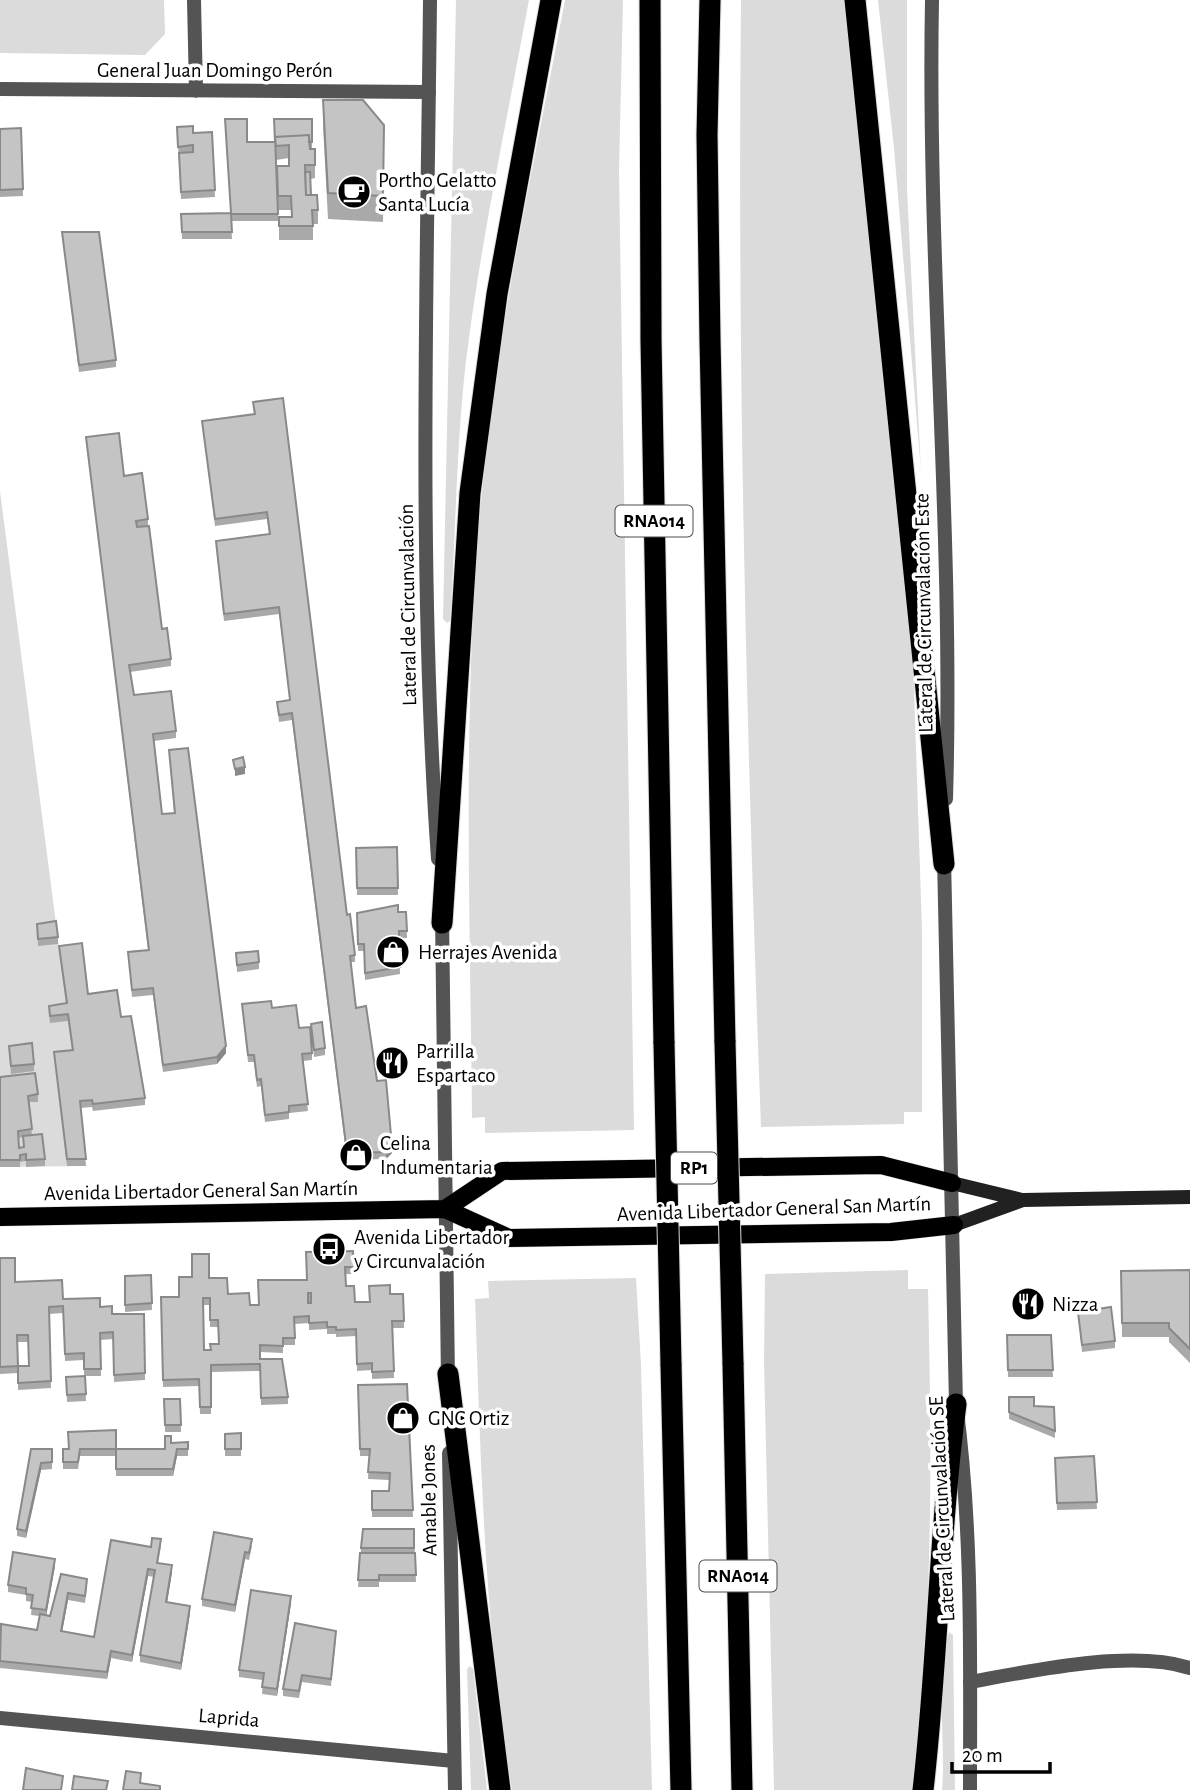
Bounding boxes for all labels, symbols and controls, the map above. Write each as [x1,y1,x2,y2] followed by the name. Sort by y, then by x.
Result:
[97,60,333,81] street label: General Juan Domingo Perón
[378,170,496,215] place label: Portho Gelatto Santa Lucía
[335,173,373,211] cafe icon: Portho Gelatto Santa Lucía
[911,493,937,733] street label: Lateral de Circunvalación Este
[396,504,420,706] street label: Lateral de Circunvalación
[616,506,692,536] road number: RNA014
[374,933,412,971] shop icon: Herrajes Avenida
[418,942,558,963] place label: Herrajes Avenida
[416,1041,496,1086] place label: Parrilla Espartaco
[373,1044,411,1082] restaurant icon: Parrilla Espartaco
[380,1133,493,1178] place label: Celina Indumentaria
[337,1136,375,1174] shop icon: Celina Indumentaria
[671,1152,717,1184] road number: RP1
[44,1178,358,1204] street label: Avenida Libertador General San Martín
[616,1193,932,1225] street label: Avenida Libertador General San Martín
[353,1227,509,1272] place label: Avenida Libertador y Circunvalación
[310,1230,348,1268] bus stop icon: Avenida Libertador y Circunvalación
[1009,1285,1047,1323] restaurant icon: Nizza
[1052,1294,1099,1315] place label: Nizza
[926,1396,958,1622] street label: Lateral de Circunvalación SE
[384,1399,422,1437] shop icon: GNC Ortiz
[428,1408,510,1429] place label: GNC Ortiz
[418,1444,440,1556] street label: Amable Jones
[700,1560,776,1592] road number: RNA014
[198,1705,261,1731] street label: Laprida
[952,1730,1050,1774] scale bar
[962,1745,1003,1766] text: 20 m

